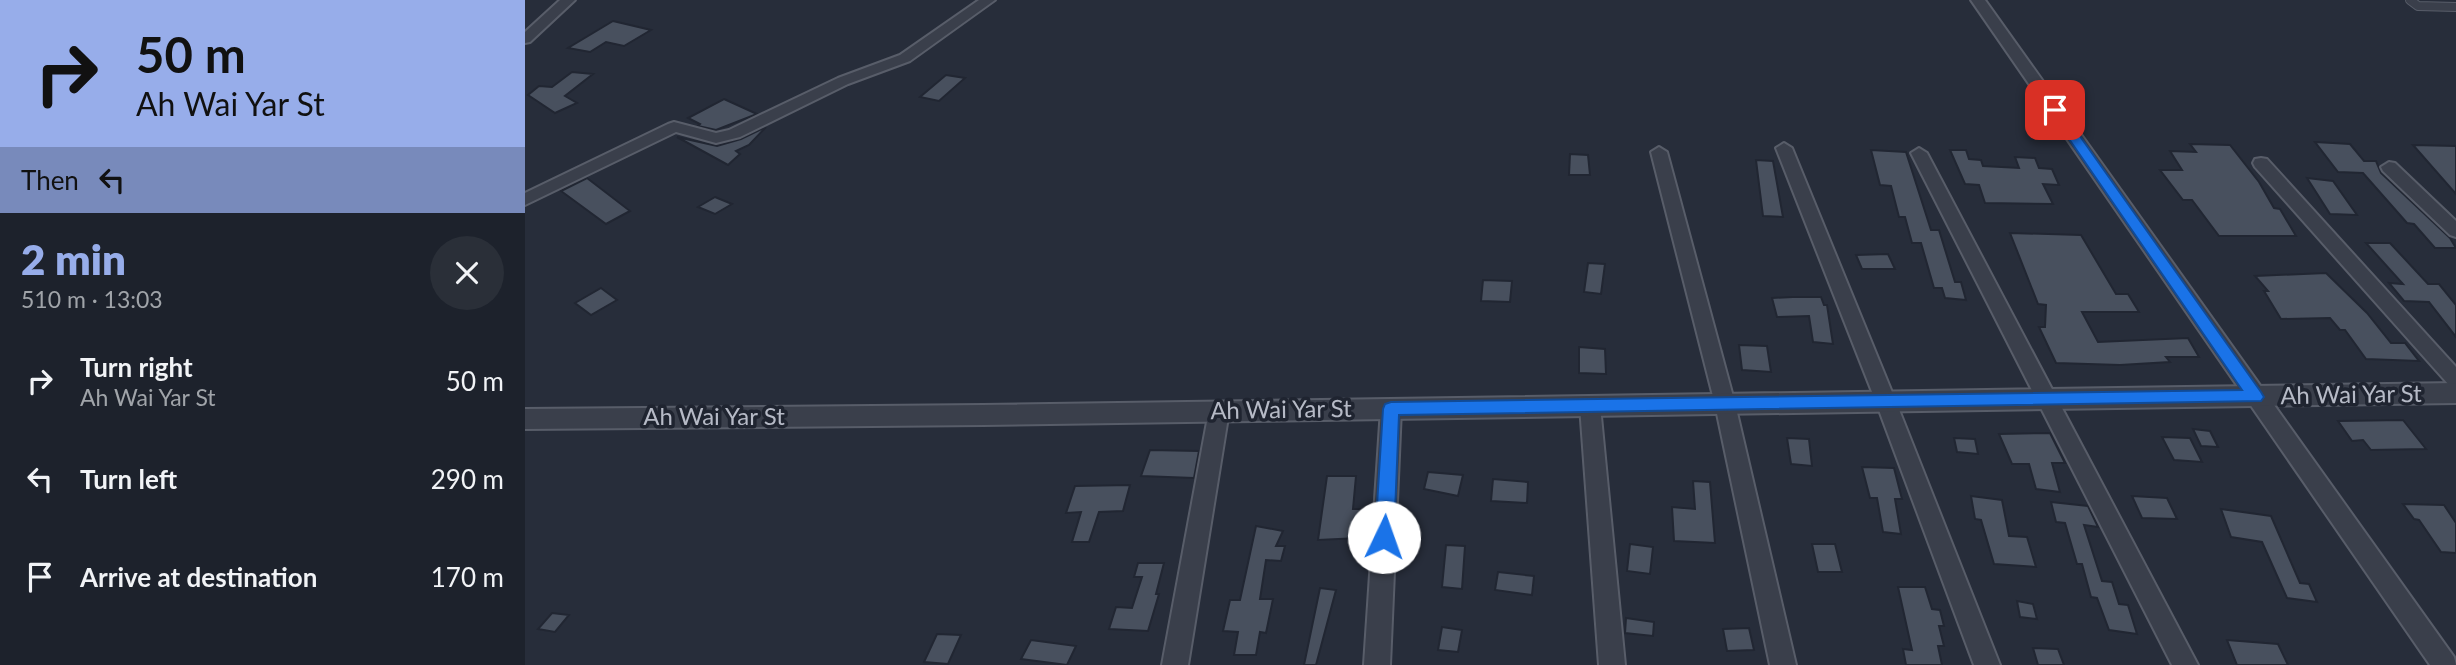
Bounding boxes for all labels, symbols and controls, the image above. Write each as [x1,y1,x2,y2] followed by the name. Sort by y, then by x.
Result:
[136,25,246,83] text: 50 m
[21,28,112,119] icon: right
[2025,80,2085,140] pin
[136,84,325,123] text: Ah Wai Yar St
[2036,91,2074,129] icon: arrive
[93,161,131,199] icon: left
[21,164,79,196] text: Then
[21,234,126,284] text: 2 min
[430,236,504,310] button: close
[21,285,163,313] text: 510 m · 13:03
[80,351,193,383] text: Turn right
[21,362,59,400] icon: right
[446,365,504,397] text: 50 m
[2280,378,2422,409] street label: Ah Wai Yar St
[80,383,216,411] text: Ah Wai Yar St
[1210,393,1352,424] street label: Ah Wai Yar St
[643,401,785,430] street label: Ah Wai Yar St
[21,460,59,498] icon: left
[80,463,177,495] text: Turn left
[431,463,504,495] text: 290 m
[1347,500,1421,574] position arrow
[21,558,59,596] icon: arrive
[80,561,317,593] text: Arrive at destination
[431,561,504,593] text: 170 m

